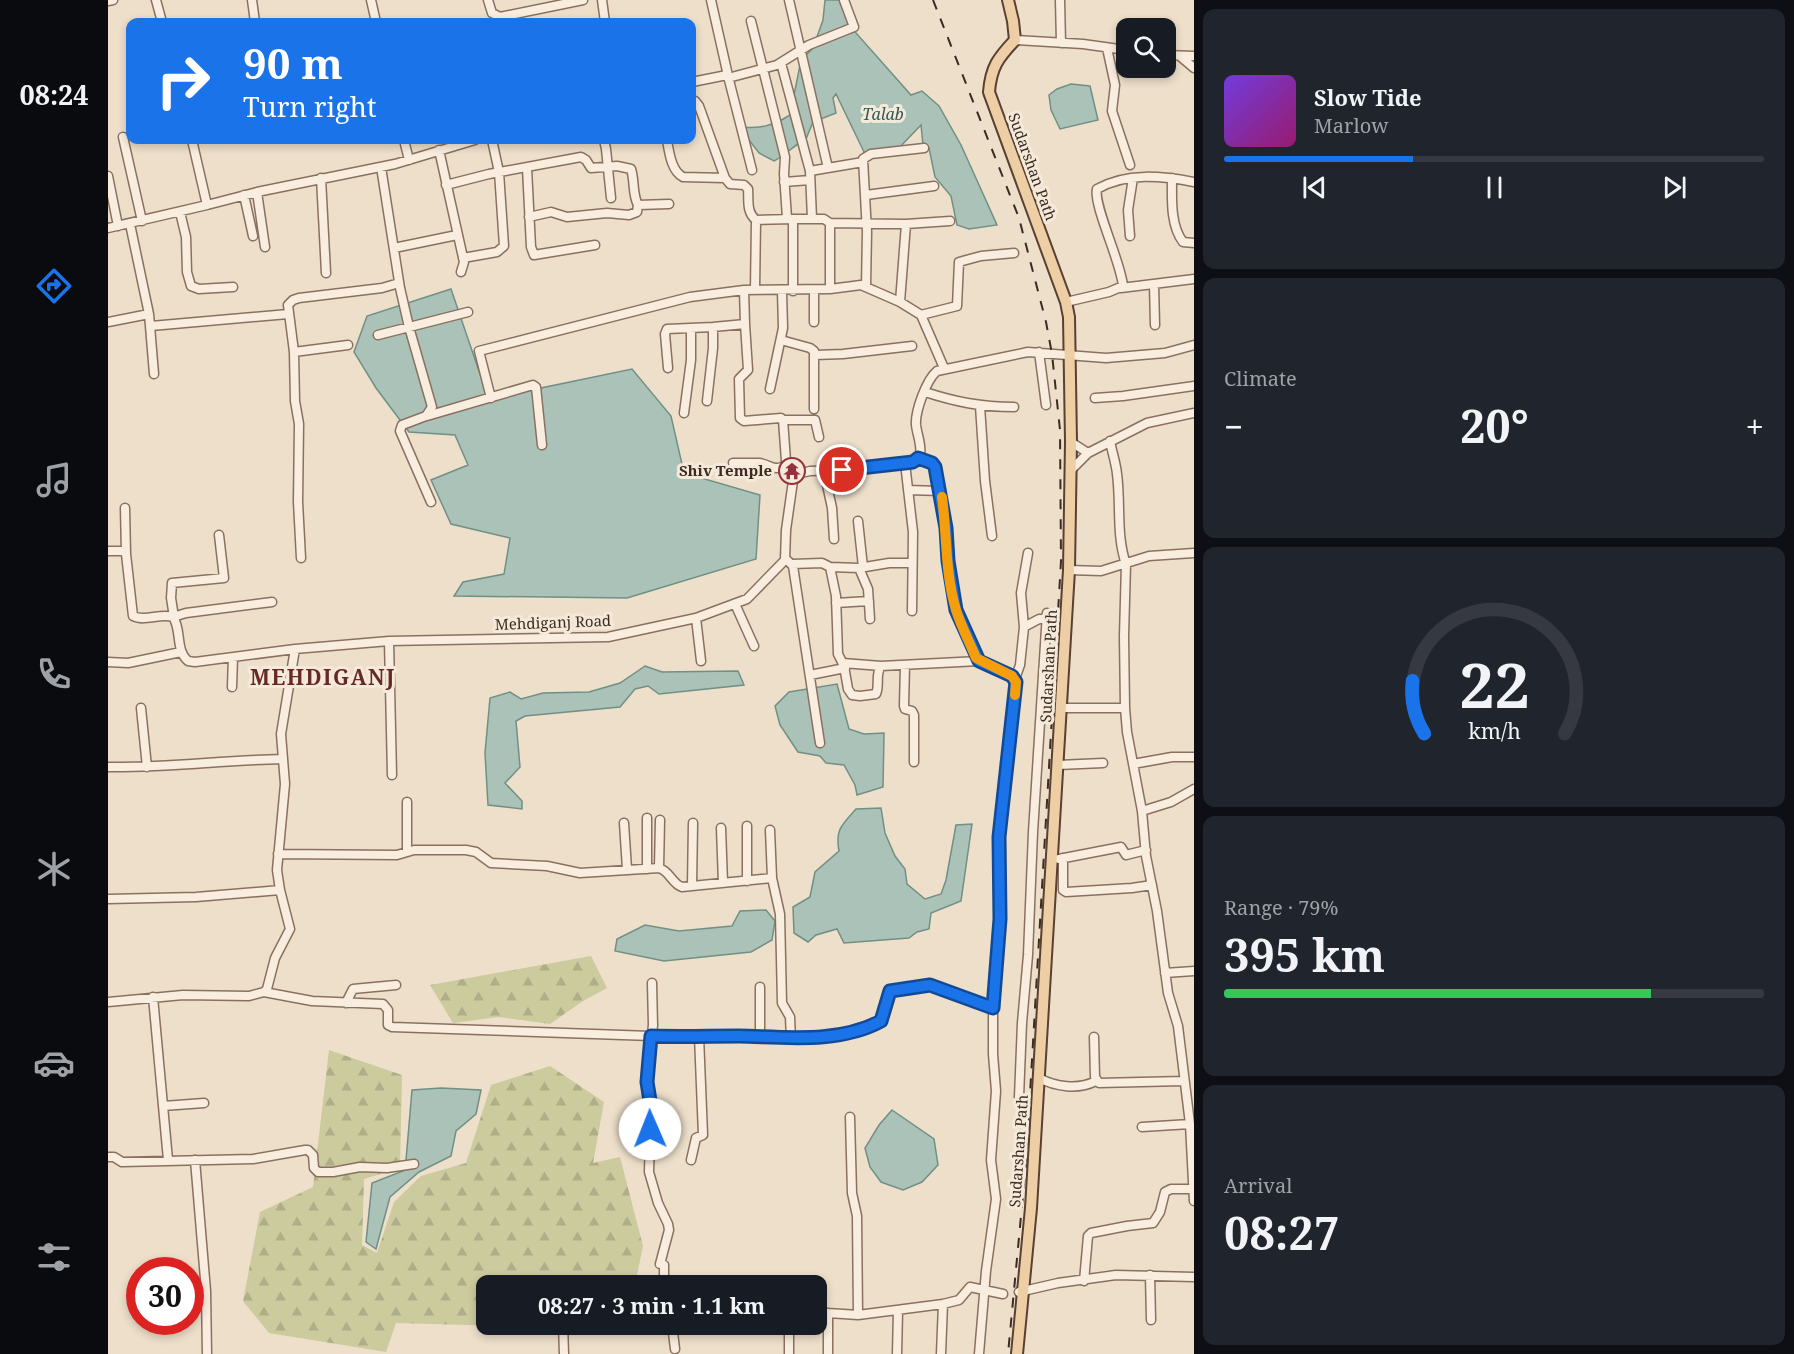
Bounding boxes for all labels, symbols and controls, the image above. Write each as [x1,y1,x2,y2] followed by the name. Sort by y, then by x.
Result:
[1116,18,1176,78] map controls
[1116,18,1176,78] button: search
[243,34,343,91] text: 90 m
[144,42,222,120] icon: right
[19,76,89,113] text: 08:24
[1314,82,1422,112] text: Slow Tide
[243,88,376,125] text: Turn right
[862,103,904,125] water label: Talab
[1004,110,1062,224] street label: Sudarshan Path
[1314,112,1388,139] text: Marlow
[1298,171,1331,204] icon: previous
[1478,171,1511,204] icon: pause
[1658,171,1691,204] icon: next
[33,265,75,307] icon: directions
[1224,365,1297,392] text: Climate
[1460,395,1529,456] text: 20°
[1224,404,1243,449] text: −
[1746,404,1764,449] text: +
[816,444,867,495] pin
[825,453,858,486] icon: arrive
[777,456,807,486] temple icon: Shiv Temple
[33,459,75,501] icon: music
[679,460,772,480] place label: Shiv Temple
[1035,609,1061,723] street label: Sudarshan Path
[494,610,611,634] street label: Mehdiganj Road
[1459,641,1529,726] text: 22
[33,653,75,695] icon: phone
[250,663,396,691] district label: MEHDIGANJ
[1468,716,1521,745] text: km/h
[33,848,75,890] icon: climate
[1224,894,1338,921] text: Range · 79%
[1224,924,1385,985] text: 395 km
[33,1042,75,1084] icon: car
[1004,1093,1032,1208] street label: Sudarshan Path
[618,1097,682,1161] position arrow
[1224,1172,1292,1199] text: Arrival
[1224,1202,1339,1263] text: 08:27
[33,1236,75,1278] icon: filters
[126,1257,204,1335] speed limit sign: 30
[538,1290,765,1320] text: 08:27 · 3 min · 1.1 km

